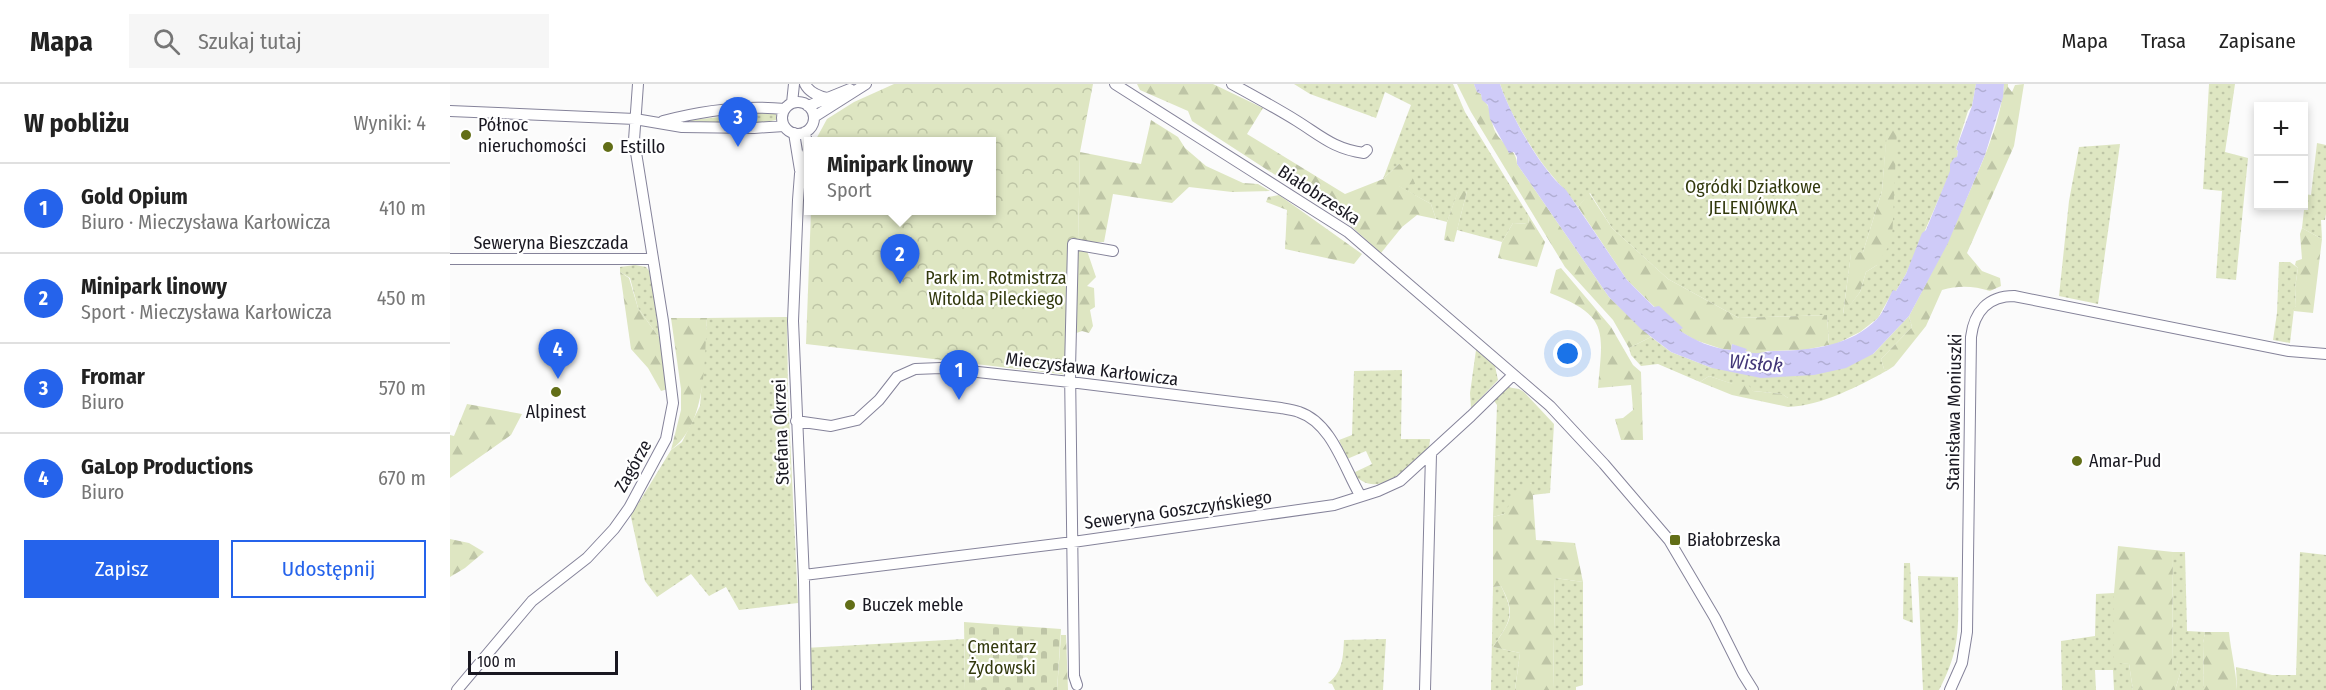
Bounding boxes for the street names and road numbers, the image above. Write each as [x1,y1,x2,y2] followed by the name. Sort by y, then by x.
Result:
[1274,160,1364,230] street label: Białobrzeska
[473,232,629,254] street label: Seweryna Bieszczada
[1942,333,1966,491] street label: Stanisława Moniuszki
[1005,348,1180,391] street label: Mieczysława Karłowicza
[768,379,794,485] street label: Stefana Okrzei
[610,436,656,496] street label: Zagórze
[1083,486,1273,534] street label: Seweryna Goszczyńskiego

